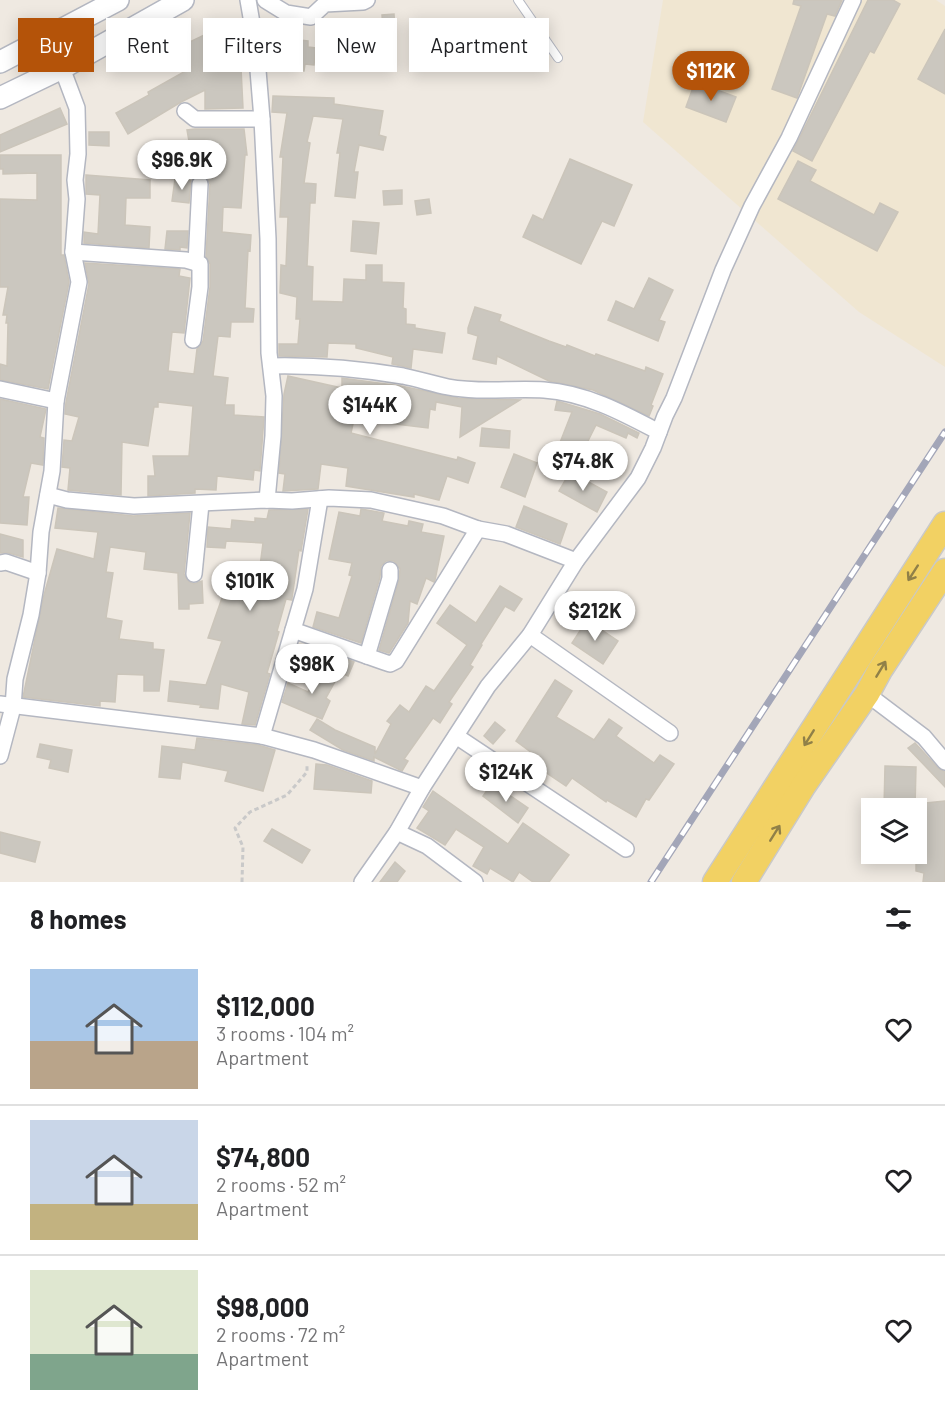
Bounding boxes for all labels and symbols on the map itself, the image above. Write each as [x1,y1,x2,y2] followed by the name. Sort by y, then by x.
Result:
[669,51,753,102] pin: $112K
[133,140,231,191] pin: $96.9K
[328,385,412,436] pin: $144K
[534,441,632,492] pin: $74.8K
[208,561,292,612] pin: $101K
[907,564,919,581] one-way arrow
[553,591,637,642] pin: $212K
[276,644,348,695] pin: $98K
[875,661,887,678] one-way arrow
[802,729,814,746] one-way arrow
[464,752,548,803] pin: $124K
[769,825,781,842] one-way arrow

